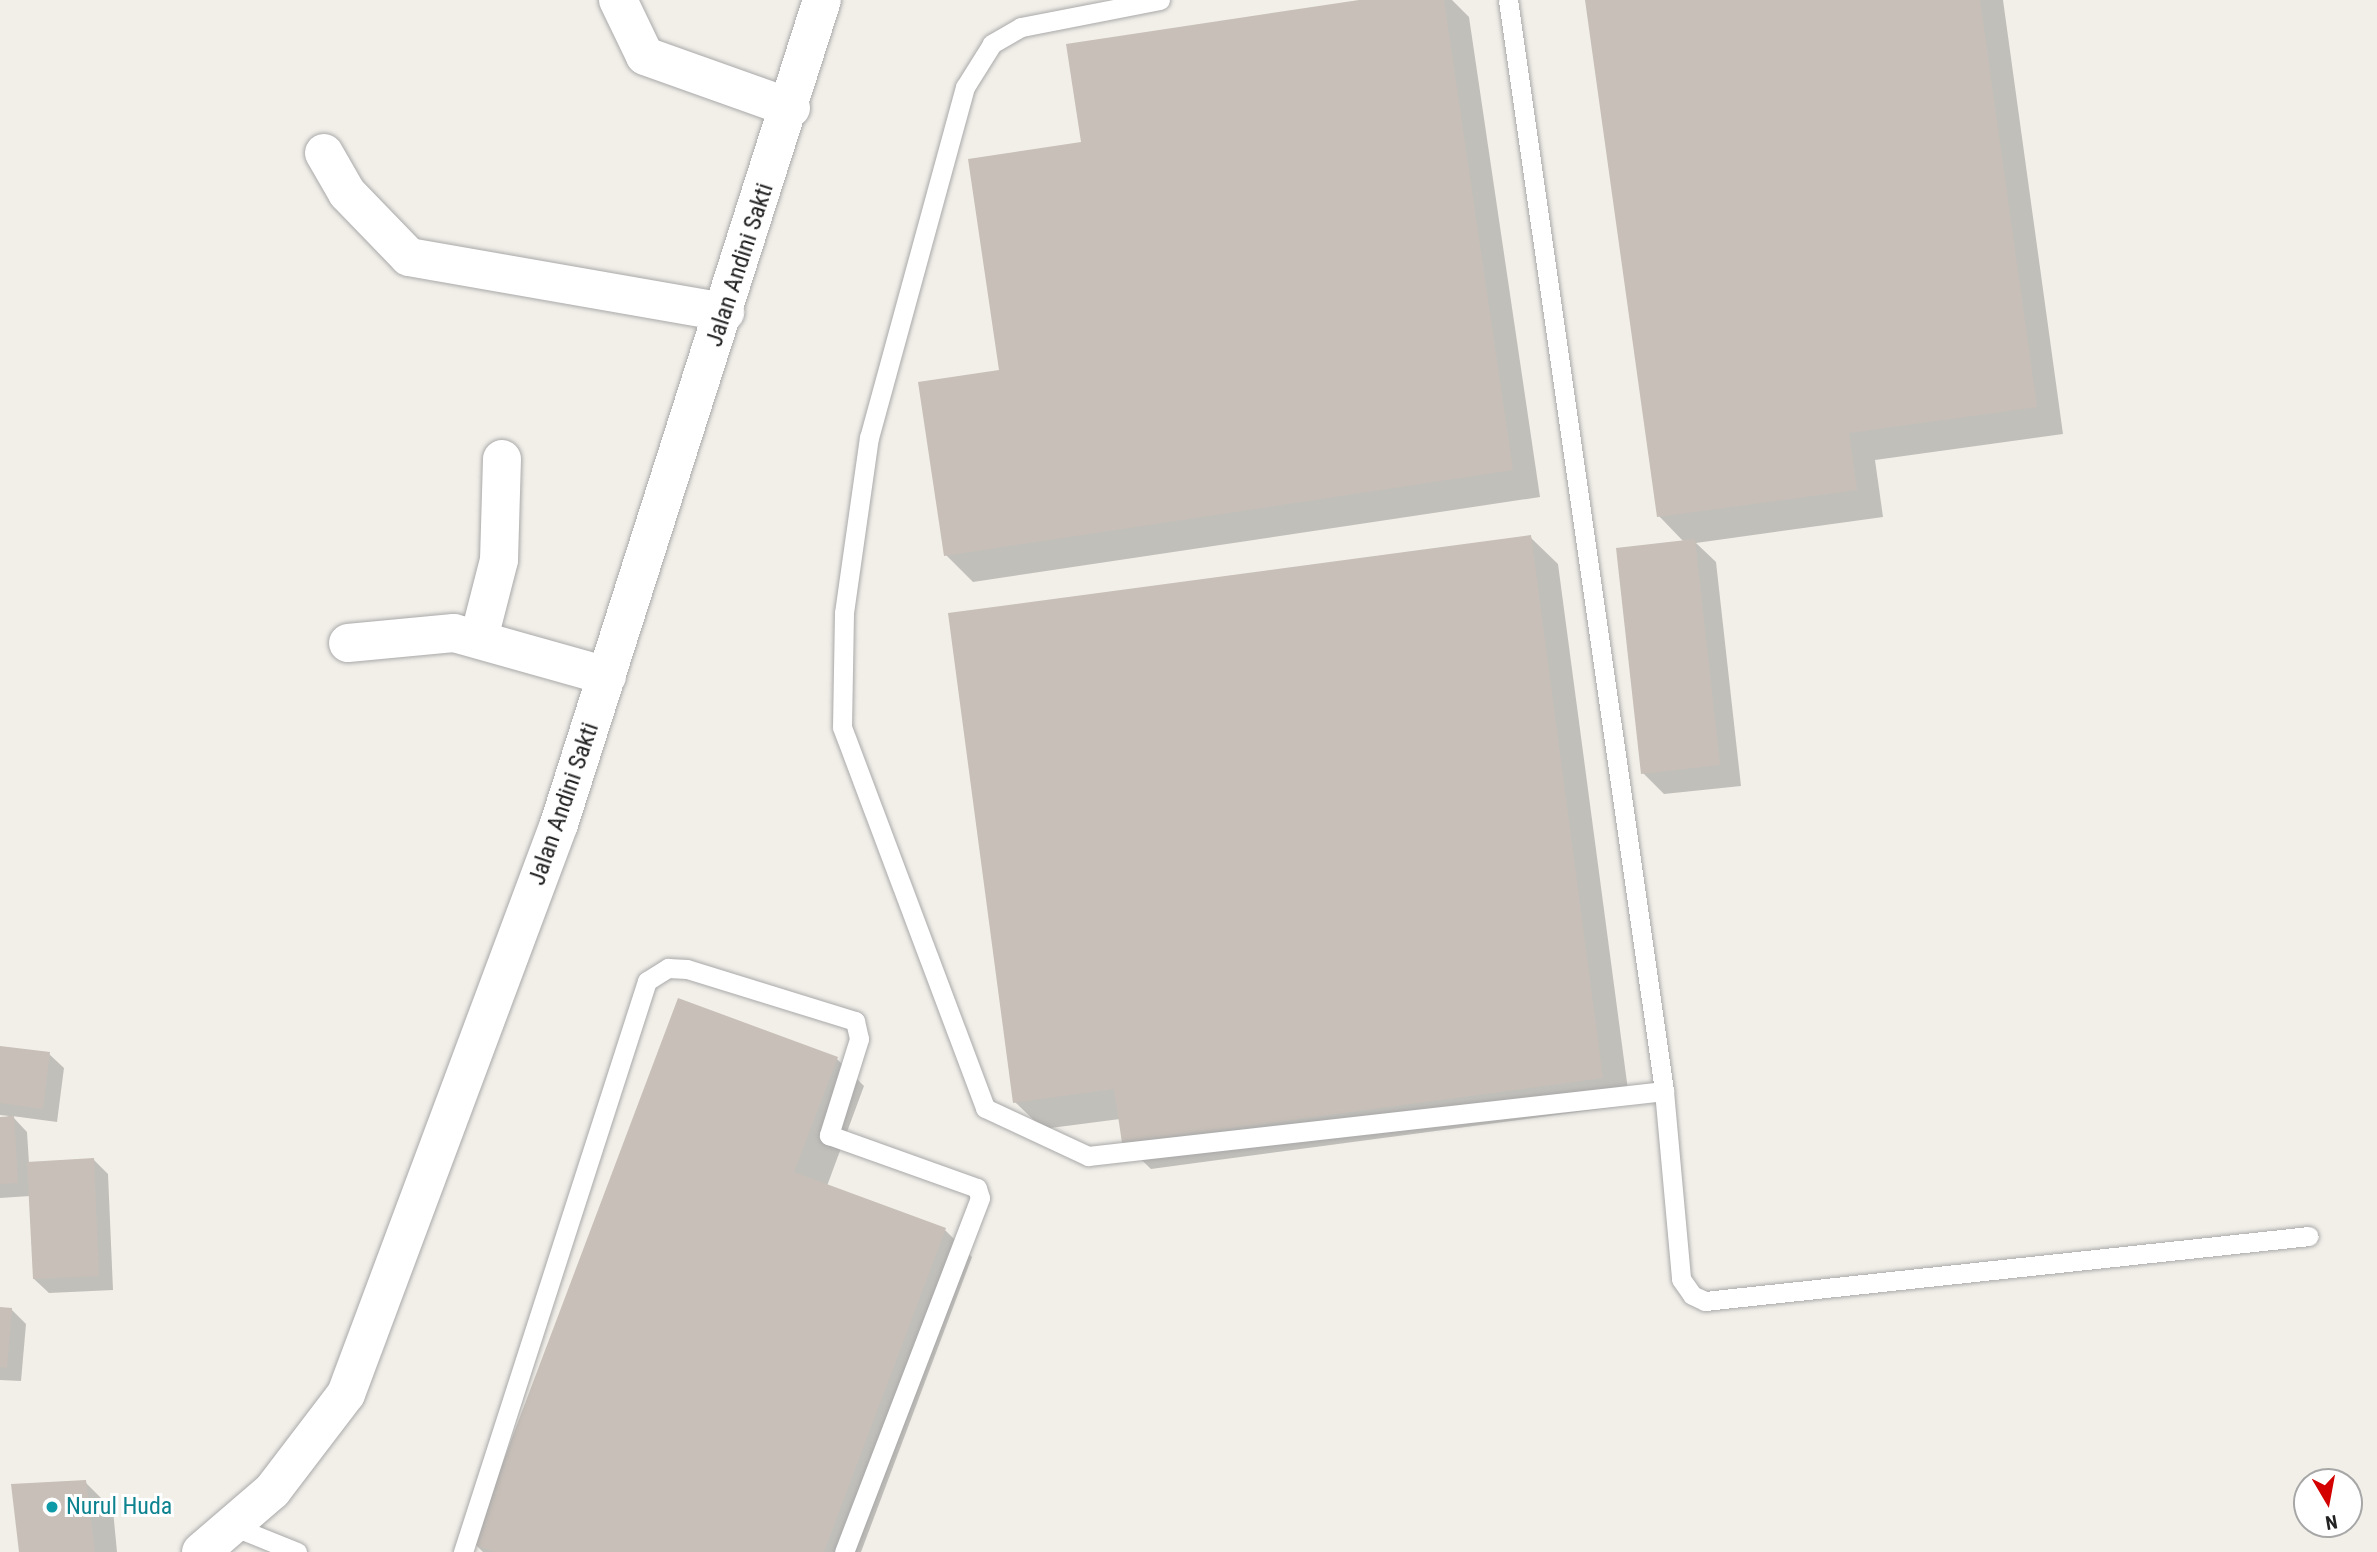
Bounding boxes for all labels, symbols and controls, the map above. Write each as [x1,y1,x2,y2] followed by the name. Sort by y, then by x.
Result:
[700,180,780,350] street label: Jalan Andini Sakti
[523,719,605,889] street label: Jalan Andini Sakti
[2293,1468,2363,1538] north arrow
[66,1493,172,1521] place label: Nurul Huda
[44,1499,60,1515] marker: Nurul Huda
[2324,1510,2339,1535] text: N

